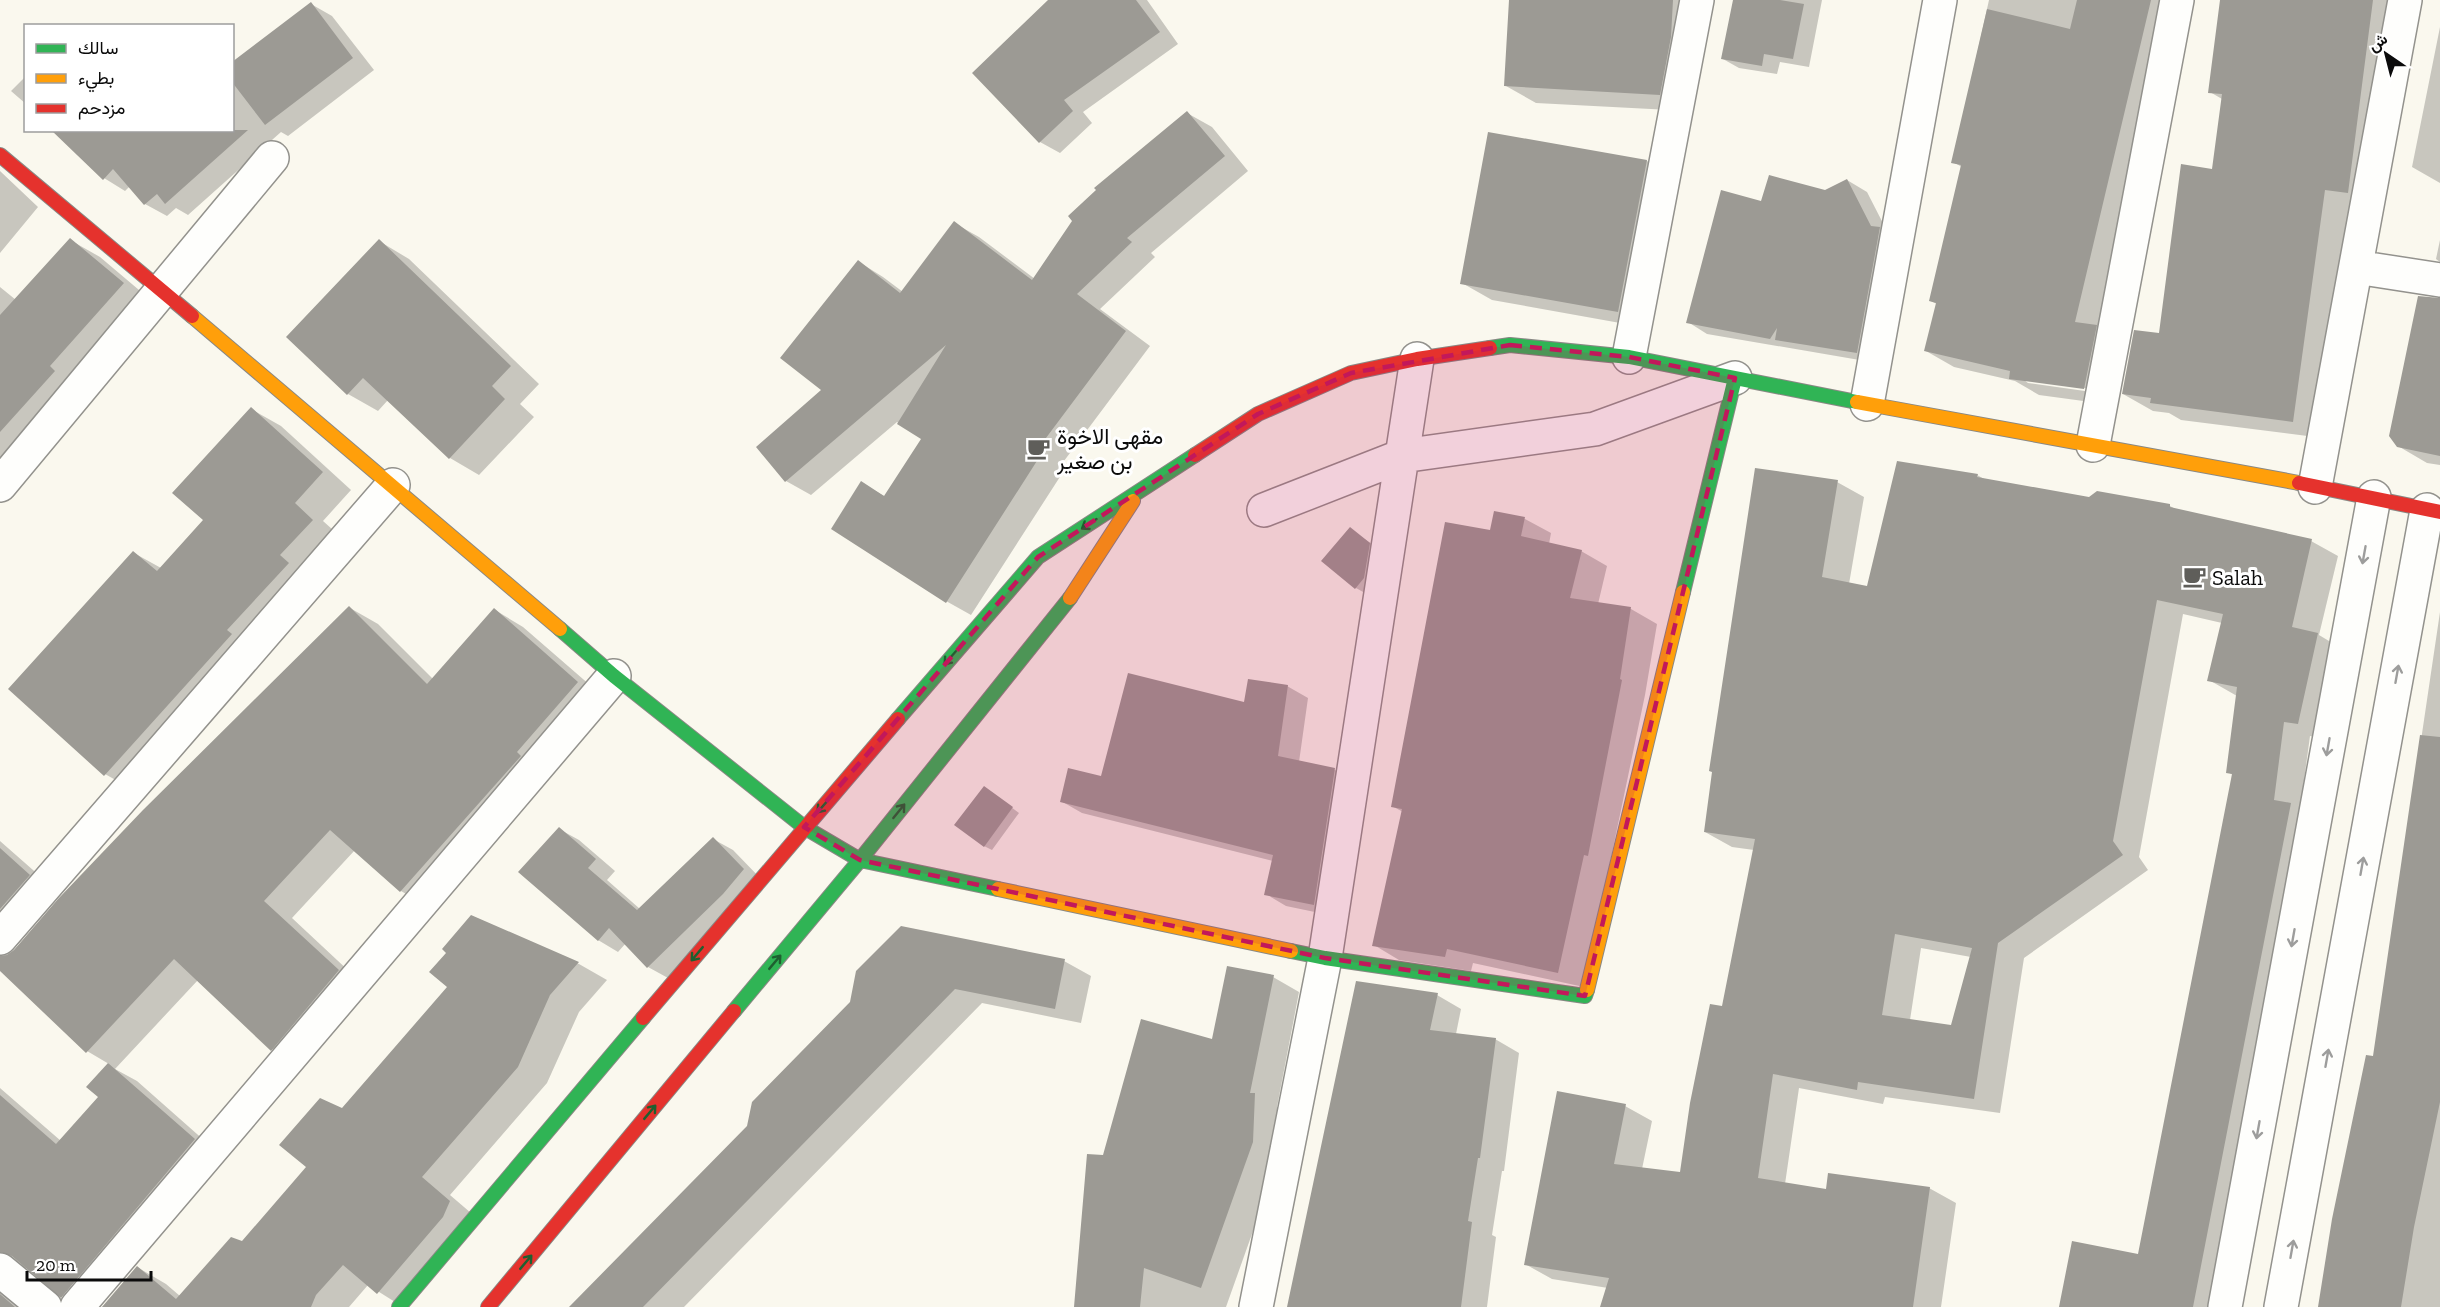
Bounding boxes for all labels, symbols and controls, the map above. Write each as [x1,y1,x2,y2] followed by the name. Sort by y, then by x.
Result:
[24,24,234,132] legend
[2356,24,2416,84] north arrow
[2364,29,2391,55] text: ش
[78,37,118,59] text: سالك
[78,67,114,93] text: بطيء
[78,97,125,120] text: مزدحم
[1056,423,1163,475] place label: مقهی الاخوة بن صغير
[1026,436,1052,462] cafe icon: مقهی الاخوة بن صغير
[1081,518,1098,530] one-way arrow
[2358,545,2369,564] one-way arrow
[2181,564,2207,590] cafe icon: Salah
[2212,564,2264,591] place label: Salah
[943,650,957,665] one-way arrow
[2392,665,2403,684] one-way arrow
[2322,736,2333,756] one-way arrow
[816,798,830,813] one-way arrow
[892,804,905,820] one-way arrow
[2357,857,2368,876] one-way arrow
[2287,928,2298,948] one-way arrow
[690,946,704,961] one-way arrow
[768,955,782,970] one-way arrow
[2322,1048,2333,1068] one-way arrow
[644,1104,657,1120] one-way arrow
[2252,1120,2263,1140] one-way arrow
[2286,1240,2297,1260] one-way arrow
[27,1244,152,1282] scale bar
[36,1254,76,1276] text: 20 m
[519,1255,533,1270] one-way arrow

